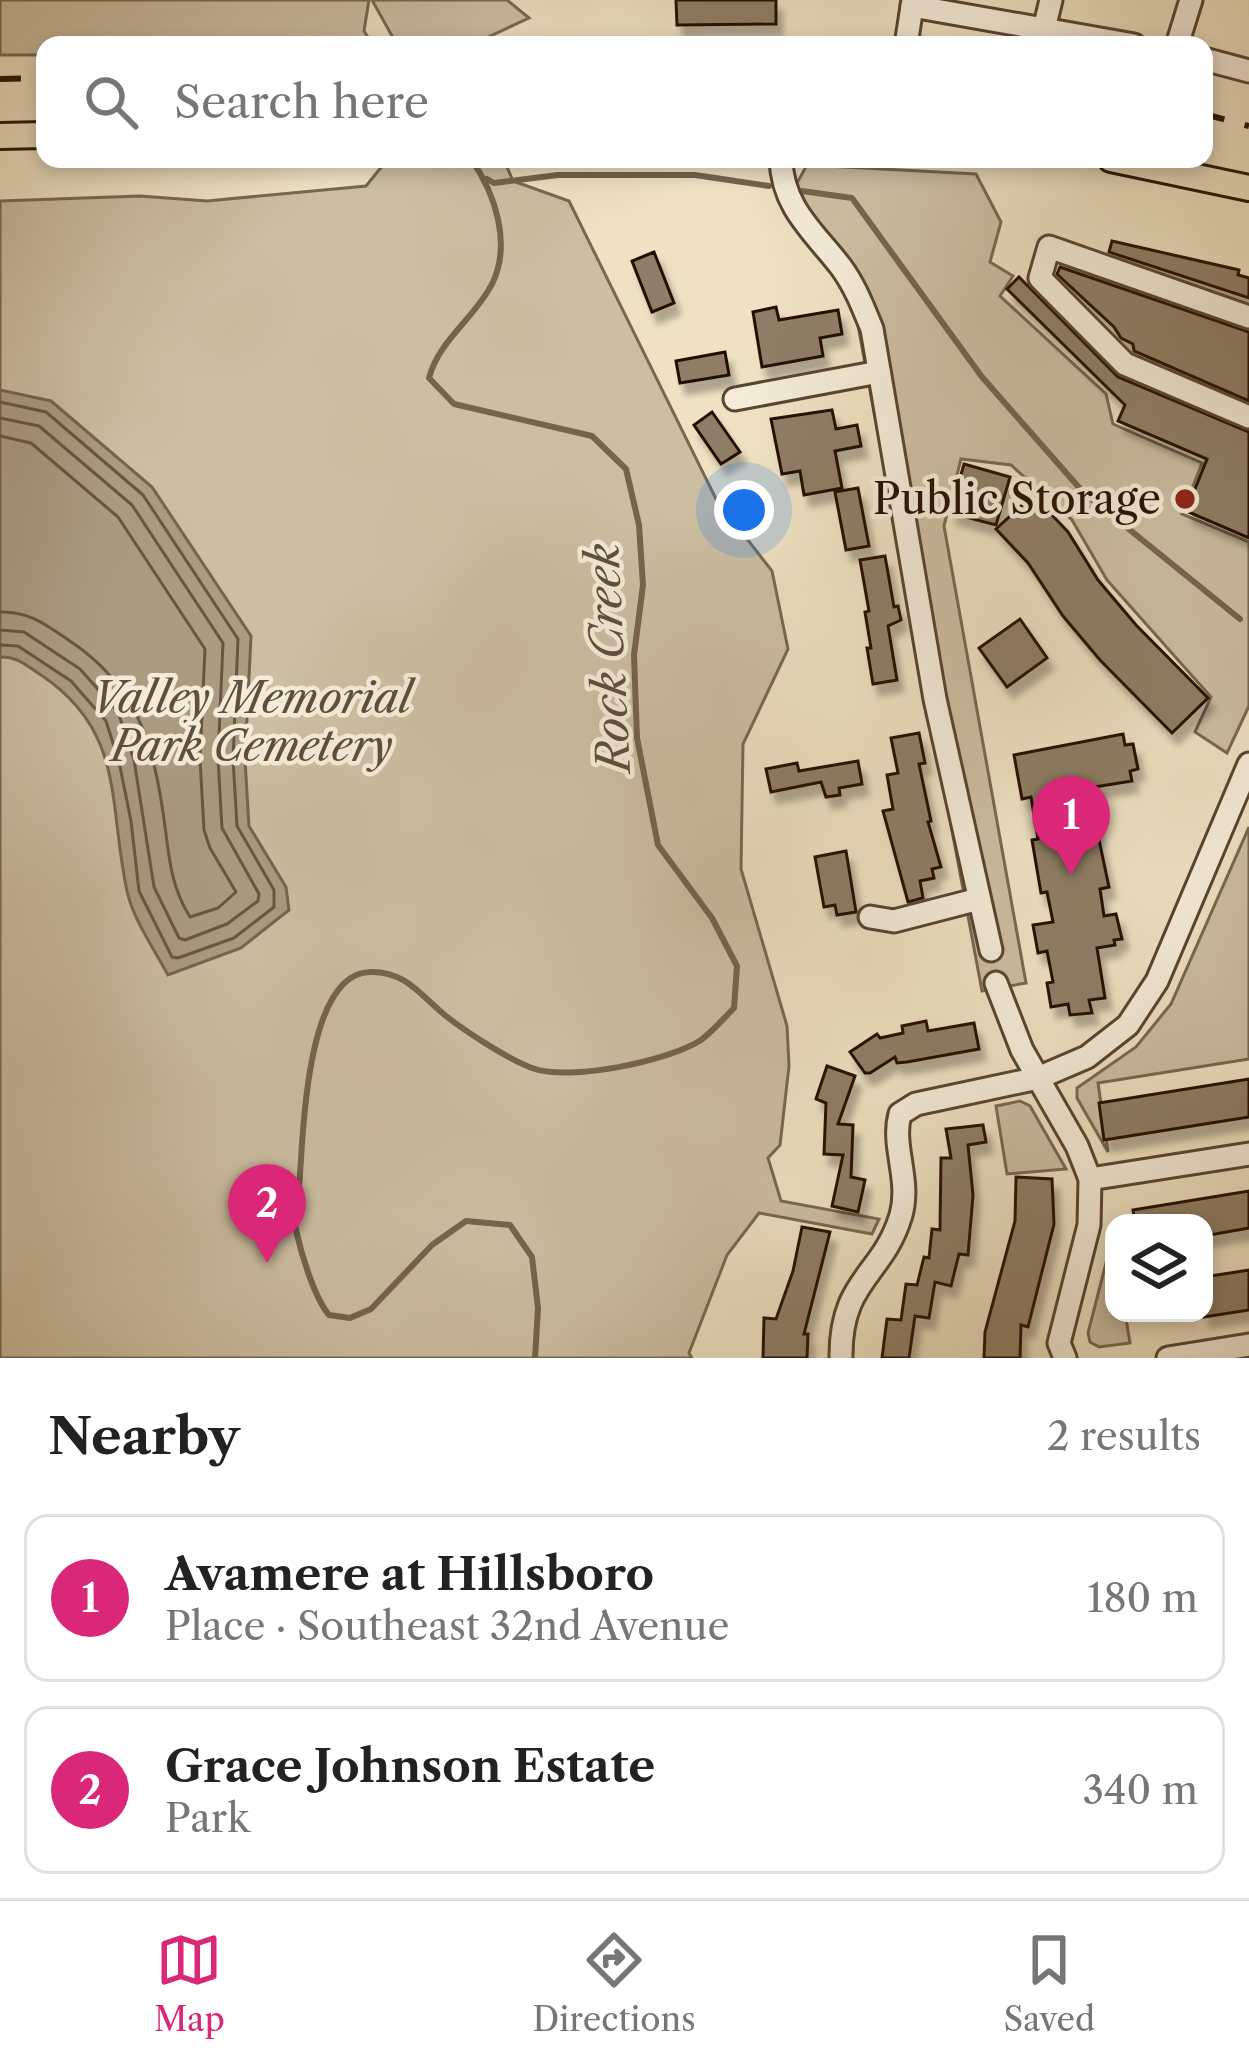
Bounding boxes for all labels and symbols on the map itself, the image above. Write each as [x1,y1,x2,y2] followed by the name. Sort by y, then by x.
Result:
[873,473,1161,525] place label: Public Storage
[714,480,774,540] your location
[1172,486,1198,512] marker: Public Storage
[574,541,642,777] water label: Rock Creek
[92,672,417,772] park label: Valley Memorial Park Cemetery
[1032,776,1110,875] pin: 1
[228,1164,306,1263] pin: 2

